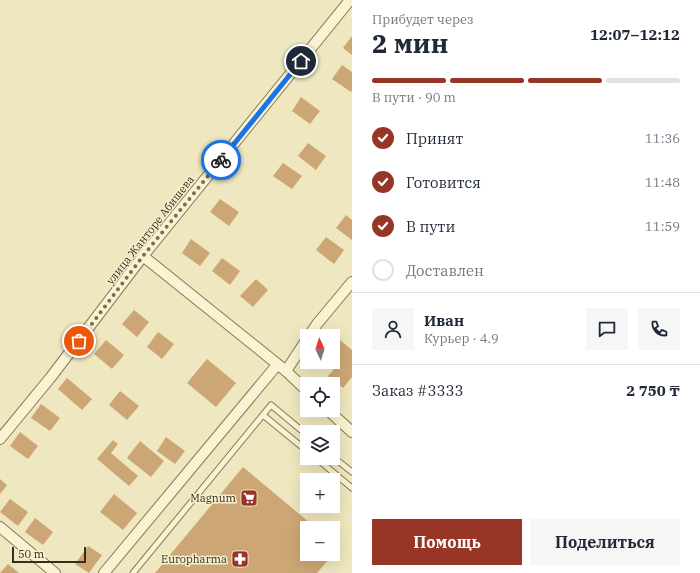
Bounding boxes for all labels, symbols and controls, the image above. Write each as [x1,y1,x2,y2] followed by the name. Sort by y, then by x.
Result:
[372,11,474,28] text: Прибудет через
[590,25,680,44] text: 12:07–12:12
[372,26,448,60] text: 2 мин
[284,44,318,78] pin
[290,50,312,72] icon: home
[372,89,456,106] text: В пути · 90 m
[372,127,394,149] icon: check
[406,129,463,148] text: Принят
[645,130,680,147] text: 11:36
[201,140,241,180] courier
[210,149,232,171] icon: bike
[372,171,394,193] icon: check
[103,173,197,287] street label: улица Жанторе Абишева
[406,173,481,192] text: Готовится
[645,174,680,191] text: 11:48
[372,215,394,237] icon: check
[406,217,455,236] text: В пути
[645,218,680,235] text: 11:59
[406,261,484,280] text: Доставлен
[372,308,414,350] button: person
[586,308,628,350] button: chat
[638,308,680,350] button: phone
[424,311,464,330] text: Иван
[62,324,96,358] pin
[300,329,340,369] north arrow
[300,329,340,561] map controls
[68,330,90,352] icon: bag
[424,330,499,347] text: Курьер · 4.9
[300,377,340,417] button: locate
[372,381,464,400] text: Заказ #3333
[626,381,680,400] text: 2 750 ₸
[300,425,340,465] button: layers
[300,473,340,513] button: +
[239,488,259,508] supermarket icon: Magnum
[190,491,237,505] place label: Magnum
[372,519,522,565] button: Помощь
[530,519,680,565] button: Поделиться
[300,521,340,561] button: −
[12,545,86,564] scale bar
[18,547,44,561] text: 50 m
[230,549,250,569] pharmacy icon: Europharma
[161,552,227,566] place label: Europharma

